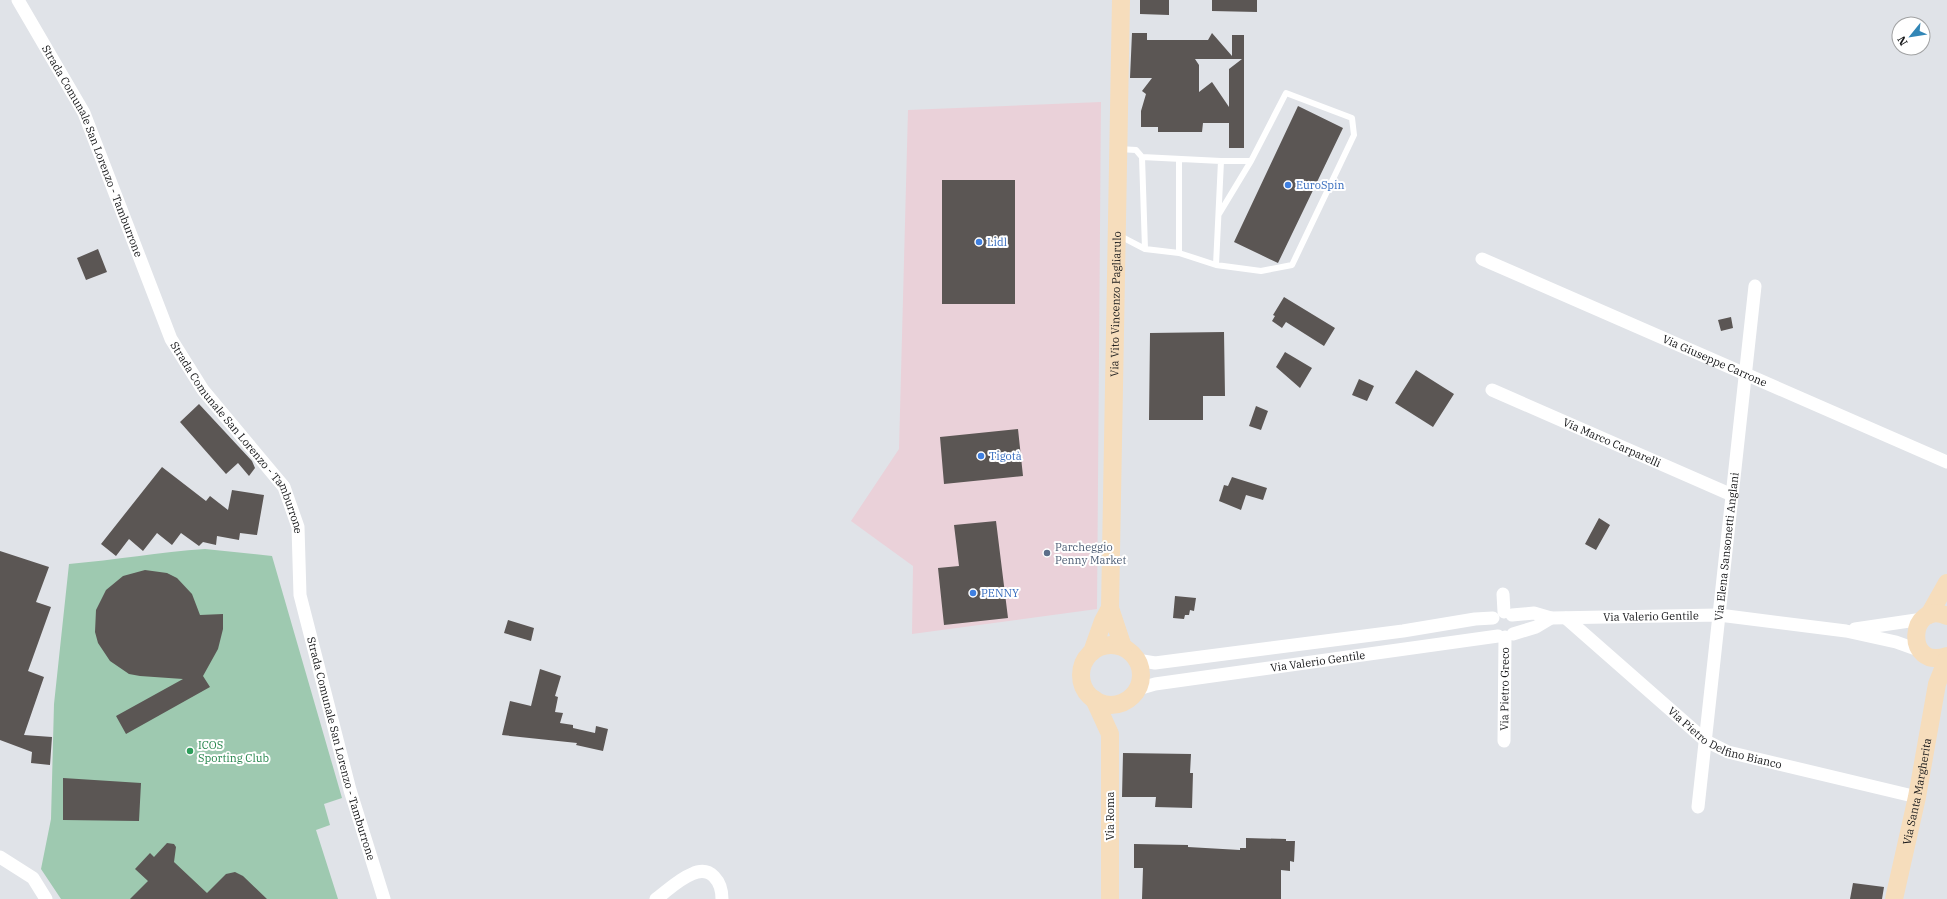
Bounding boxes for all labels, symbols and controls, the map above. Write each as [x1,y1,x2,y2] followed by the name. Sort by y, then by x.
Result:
[1891,16,1931,56] north arrow
[1894,33,1911,48] text: N
[39,43,146,259] street label: Strada Comunale San Lorenzo - Tamburrone
[1296,178,1345,192] place label: EuroSpin
[1283,180,1293,190] marker: EuroSpin
[1107,231,1124,377] street label: Via Vito Vincenzo Pagliarulo
[987,235,1007,249] place label: Lidl
[974,237,984,247] marker: Lidl
[1660,332,1769,390] street label: Via Giuseppe Carrone
[167,339,305,534] street label: Strada Comunale San Lorenzo - Tamburrone
[1561,415,1664,470] street label: Via Marco Carparelli
[989,449,1022,463] place label: Tigotà
[976,451,986,461] marker: Tigotà
[1711,471,1742,621] street label: Via Elena Sansonetti Anglani
[1055,540,1127,567] place label: Parcheggio Penny Market
[1042,548,1052,558] marker: Parcheggio Penny Market
[981,586,1019,600] place label: PENNY
[968,588,978,598] marker: PENNY
[1603,608,1699,624] street label: Via Valerio Gentile
[304,635,379,862] street label: Strada Comunale San Lorenzo - Tamburrone
[1497,647,1512,731] street label: Via Pietro Greco
[1269,648,1366,675] street label: Via Valerio Gentile
[1665,704,1783,772] street label: Via Pietro Delfino Bianco
[1899,737,1934,846] street label: Via Santa Margherita
[198,738,270,765] place label: ICOS Sporting Club
[185,746,195,756] marker: ICOS Sporting Club
[1103,791,1117,841] street label: Via Roma

